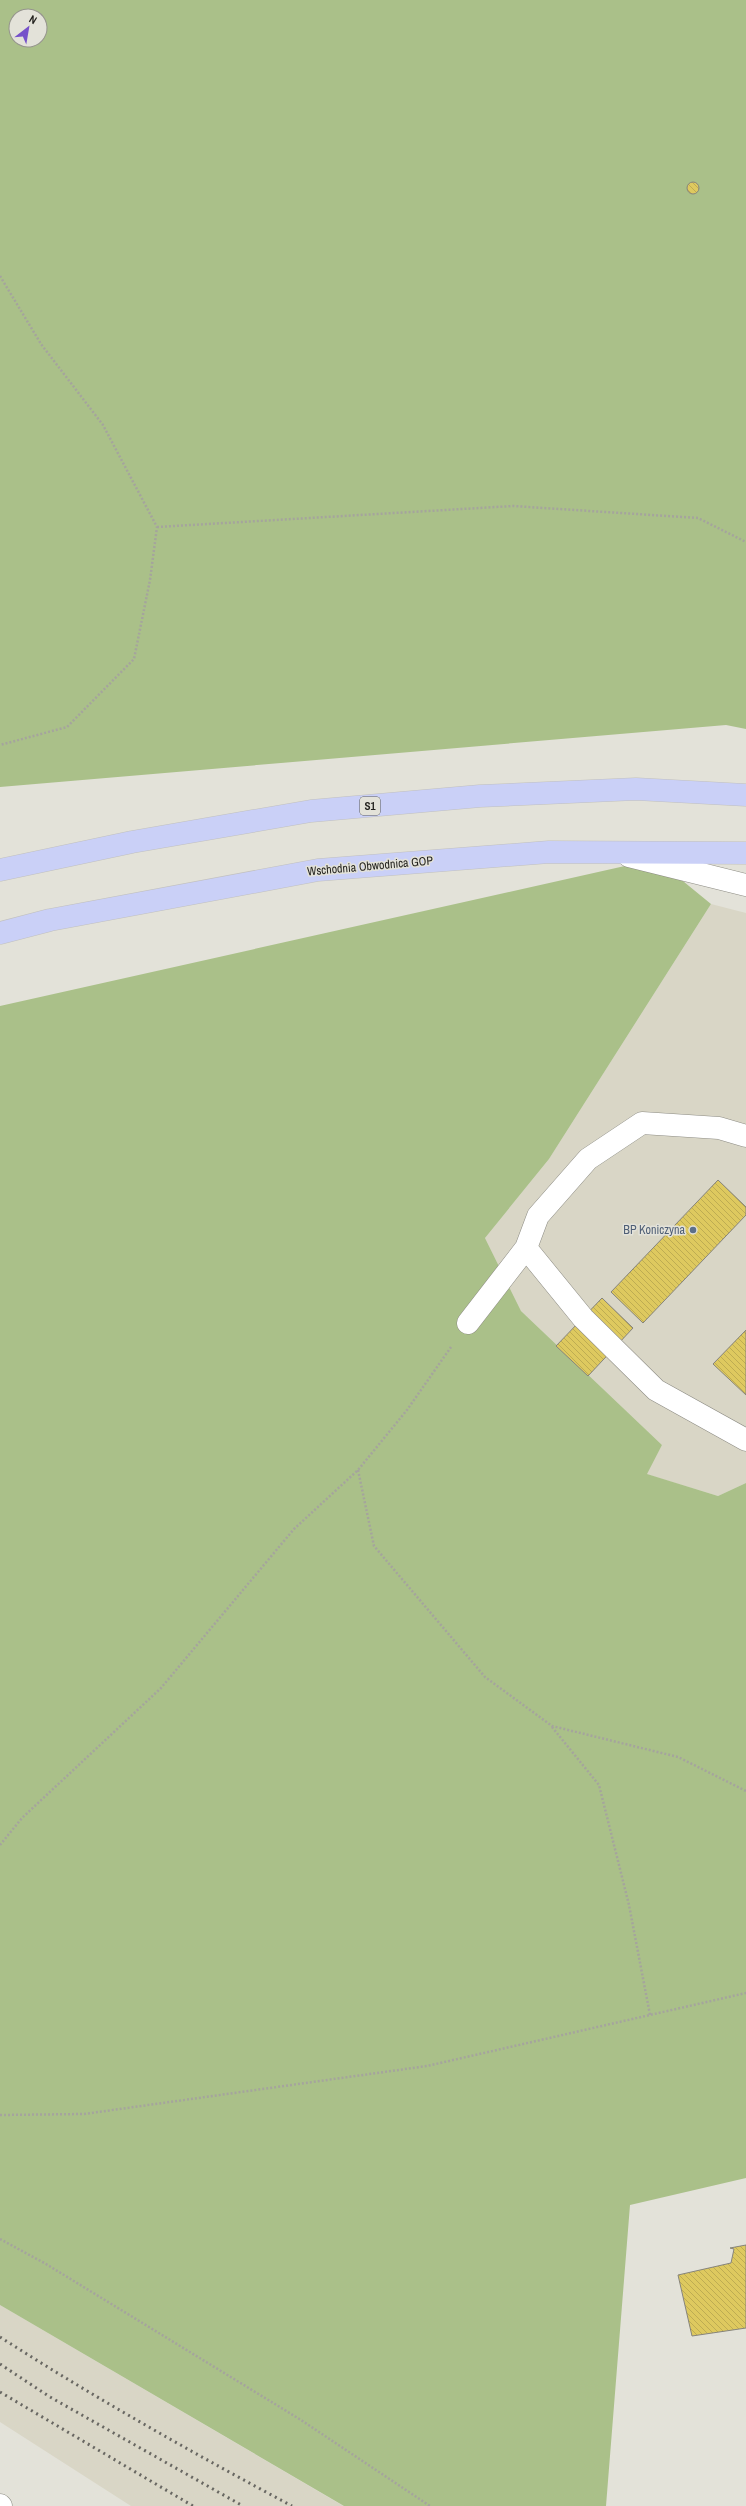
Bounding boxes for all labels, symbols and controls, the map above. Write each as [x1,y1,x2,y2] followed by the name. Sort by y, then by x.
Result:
[8,8,48,48] north arrow
[27,12,40,27] text: N
[360,797,380,815] road number: S1
[306,852,434,879] street label: Wschodnia Obwodnica GOP
[623,1222,686,1238] place label: BP Koniczyna
[688,1225,698,1235] marker: BP Koniczyna

